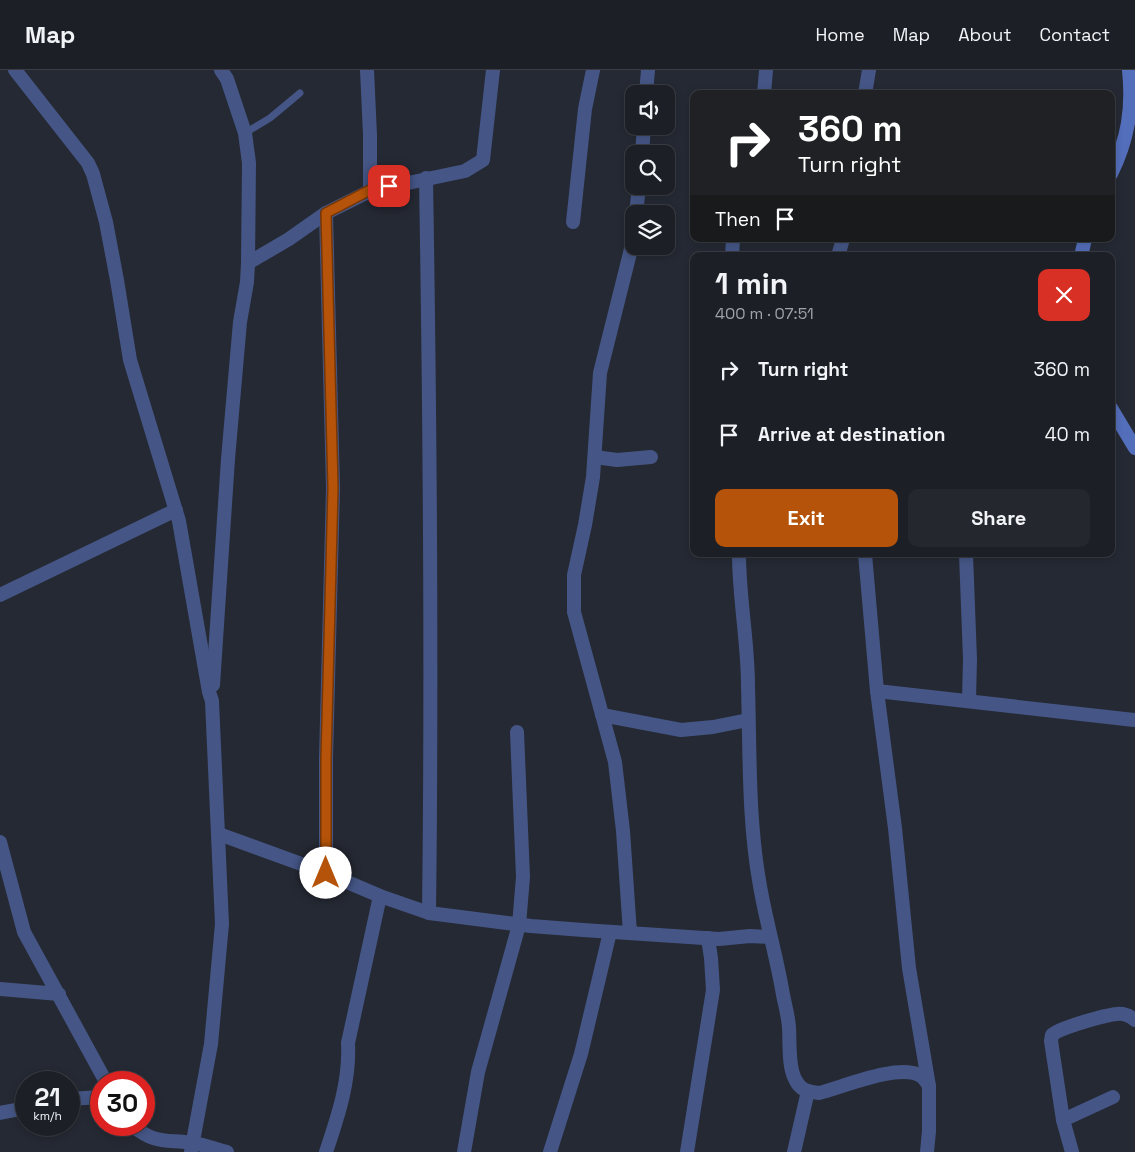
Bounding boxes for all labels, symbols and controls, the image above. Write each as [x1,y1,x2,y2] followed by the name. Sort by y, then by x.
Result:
[25,19,75,50] text: Map
[816,23,865,46] text: Home
[893,23,930,46] text: Map
[958,23,1012,46] text: About
[1040,23,1110,46] text: Contact
[625,85,675,255] map controls
[625,85,675,135] button: sound
[798,107,902,151] text: 360 m
[715,110,780,175] icon: right
[625,145,675,195] button: search
[798,150,901,178] text: Turn right
[368,165,410,207] pin
[375,172,403,200] icon: arrive
[625,205,675,255] button: layers
[771,205,799,233] icon: arrive
[715,207,761,232] text: Then
[715,264,788,303] text: 1 min
[1038,269,1090,321] button: close
[715,303,814,324] text: 400 m · 07:51
[715,356,743,384] icon: right
[758,357,848,382] text: Turn right
[1033,357,1090,382] text: 360 m
[715,421,743,449] icon: arrive
[758,422,946,447] text: Arrive at destination
[1045,422,1090,447] text: 40 m
[715,489,898,547] button: Exit
[908,489,1090,547] button: Share
[299,846,351,898] position arrow
[90,1071,155,1136] speed limit sign: 30
[34,1081,61,1113] text: 21
[33,1108,62,1124] text: km/h

